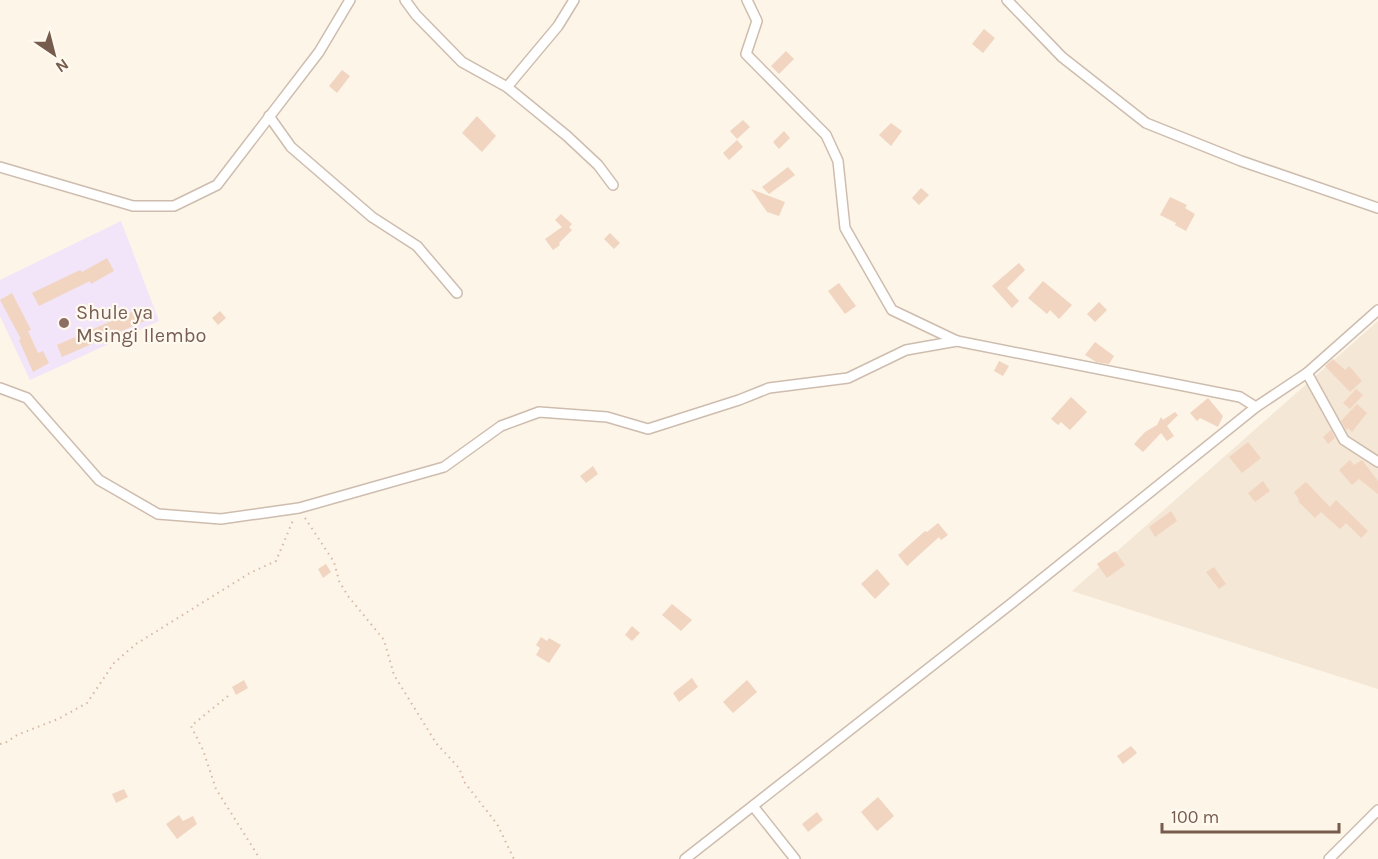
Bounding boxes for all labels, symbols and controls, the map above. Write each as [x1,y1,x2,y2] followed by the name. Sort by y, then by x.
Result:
[24,24,84,84] north arrow
[52,55,72,77] text: N
[76,301,206,347] place label: Shule ya Msingi Ilembo
[57,316,71,330] marker: Shule ya Msingi Ilembo
[1162,796,1339,834] scale bar
[1171,806,1219,828] text: 100 m

